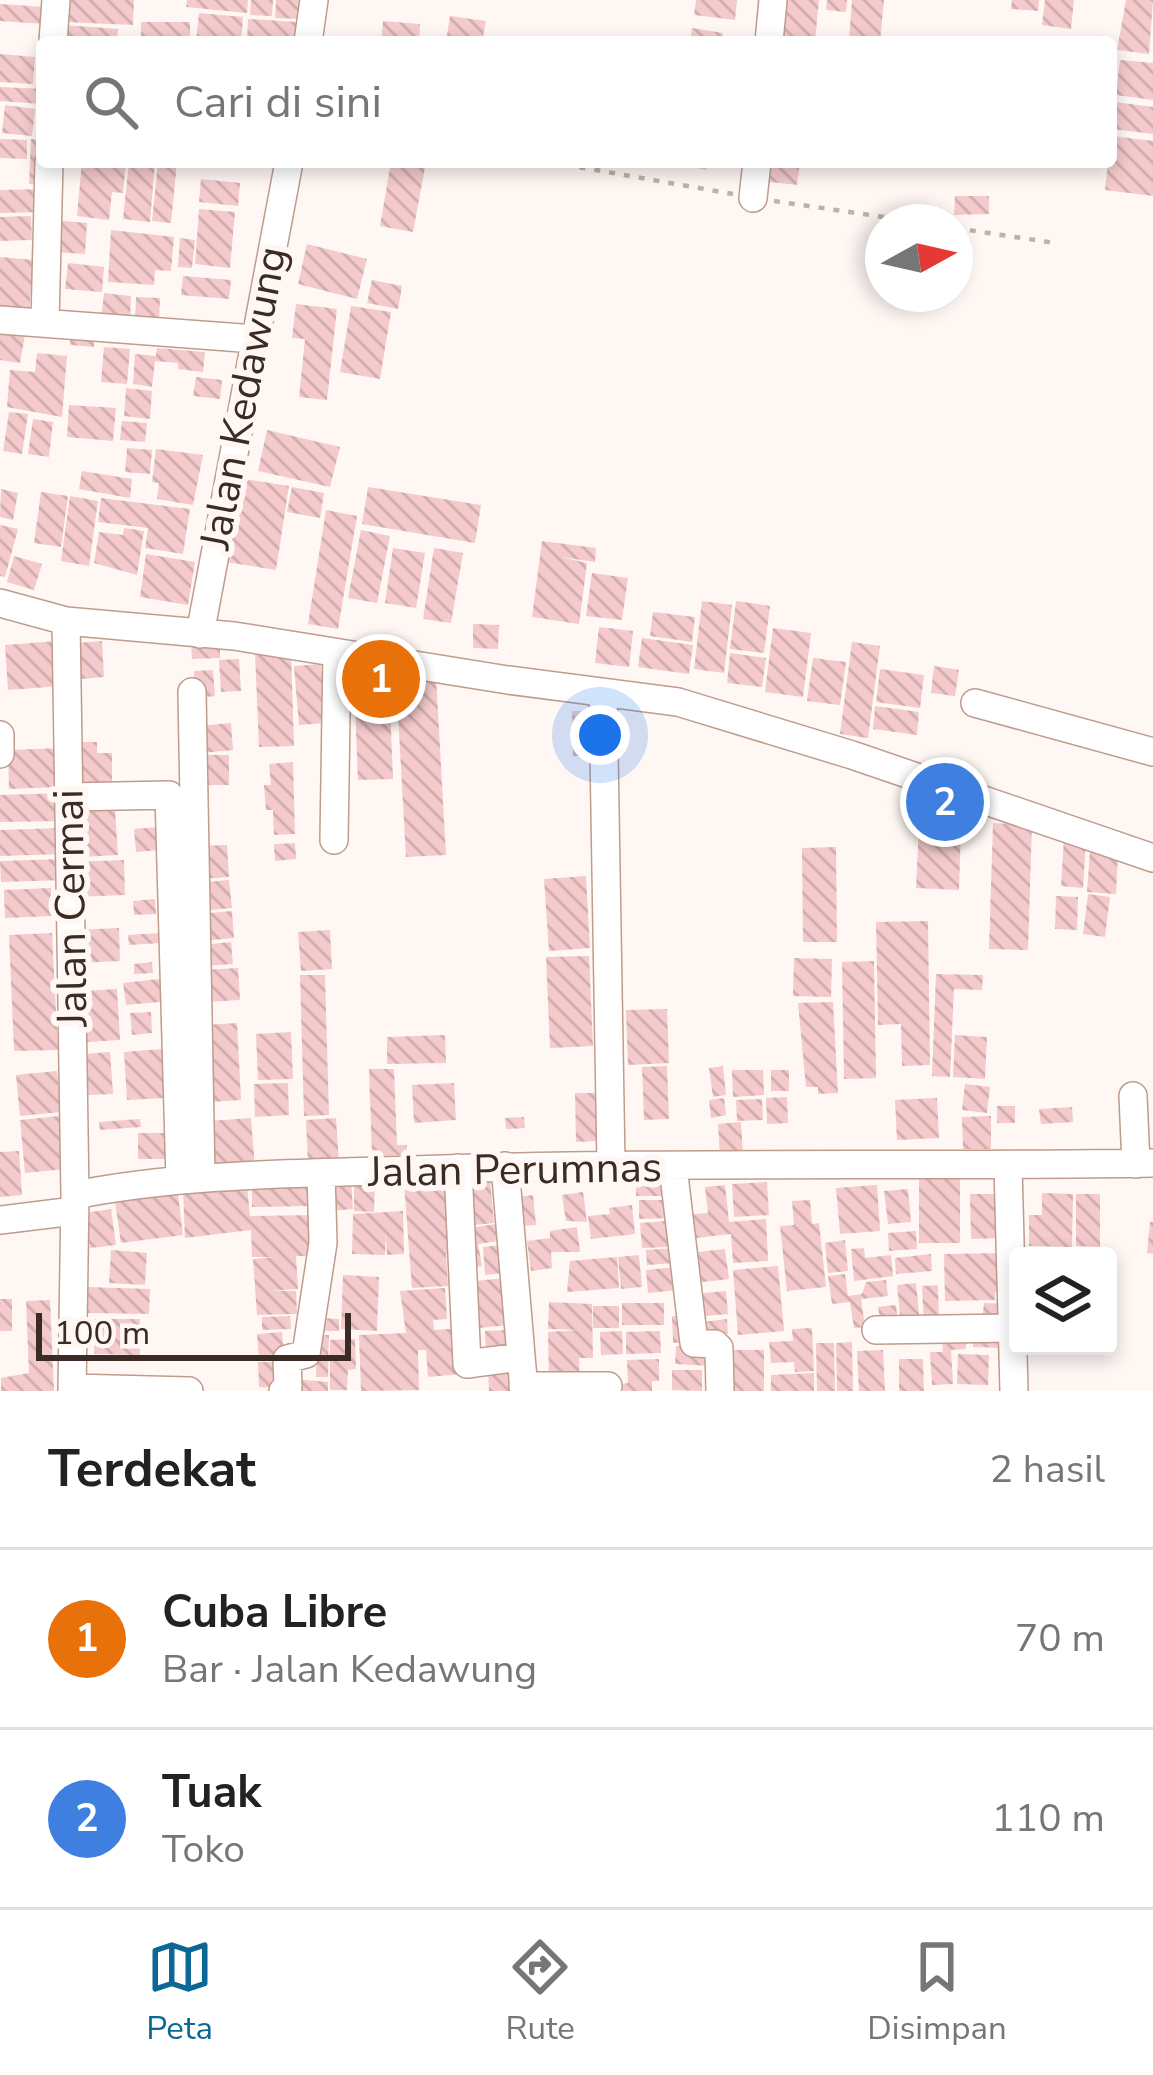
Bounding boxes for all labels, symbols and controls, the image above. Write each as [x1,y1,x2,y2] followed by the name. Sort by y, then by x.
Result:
[36,36,1117,168] search box
[78,69,144,135] icon: search
[174,72,382,133] text: Cari di sini
[865,204,973,312] north arrow
[187,242,301,555] street label: Jalan Kedawung
[342,634,420,724] pin: 1
[570,705,630,765] your location
[906,757,984,847] pin: 2
[40,789,102,1028] street label: Jalan Cermai
[366,1139,663,1201] street label: Jalan Perumnas
[1009,1247,1117,1355] map controls
[1009,1247,1117,1355] button: layers
[36,1307,351,1360] scale bar
[54,1311,150,1356] text: 100 m
[48,1434,256,1504] text: Terdekat
[989,1443,1105,1496] text: 2 hasil
[162,1582,387,1643] text: Cuba Libre
[75,1612,99,1665] text: 1
[1015,1612,1105,1665] text: 70 m
[162,1643,537,1696] text: Bar · Jalan Kedawung
[162,1762,261,1823] text: Tuak
[75,1792,99,1845] text: 2
[991,1792,1105,1845] text: 110 m
[162,1823,245,1876] text: Toko
[146,1934,213,2051] tab: Peta
[505,1934,575,2051] tab: Rute
[867,1934,1007,2051] tab: Disimpan

